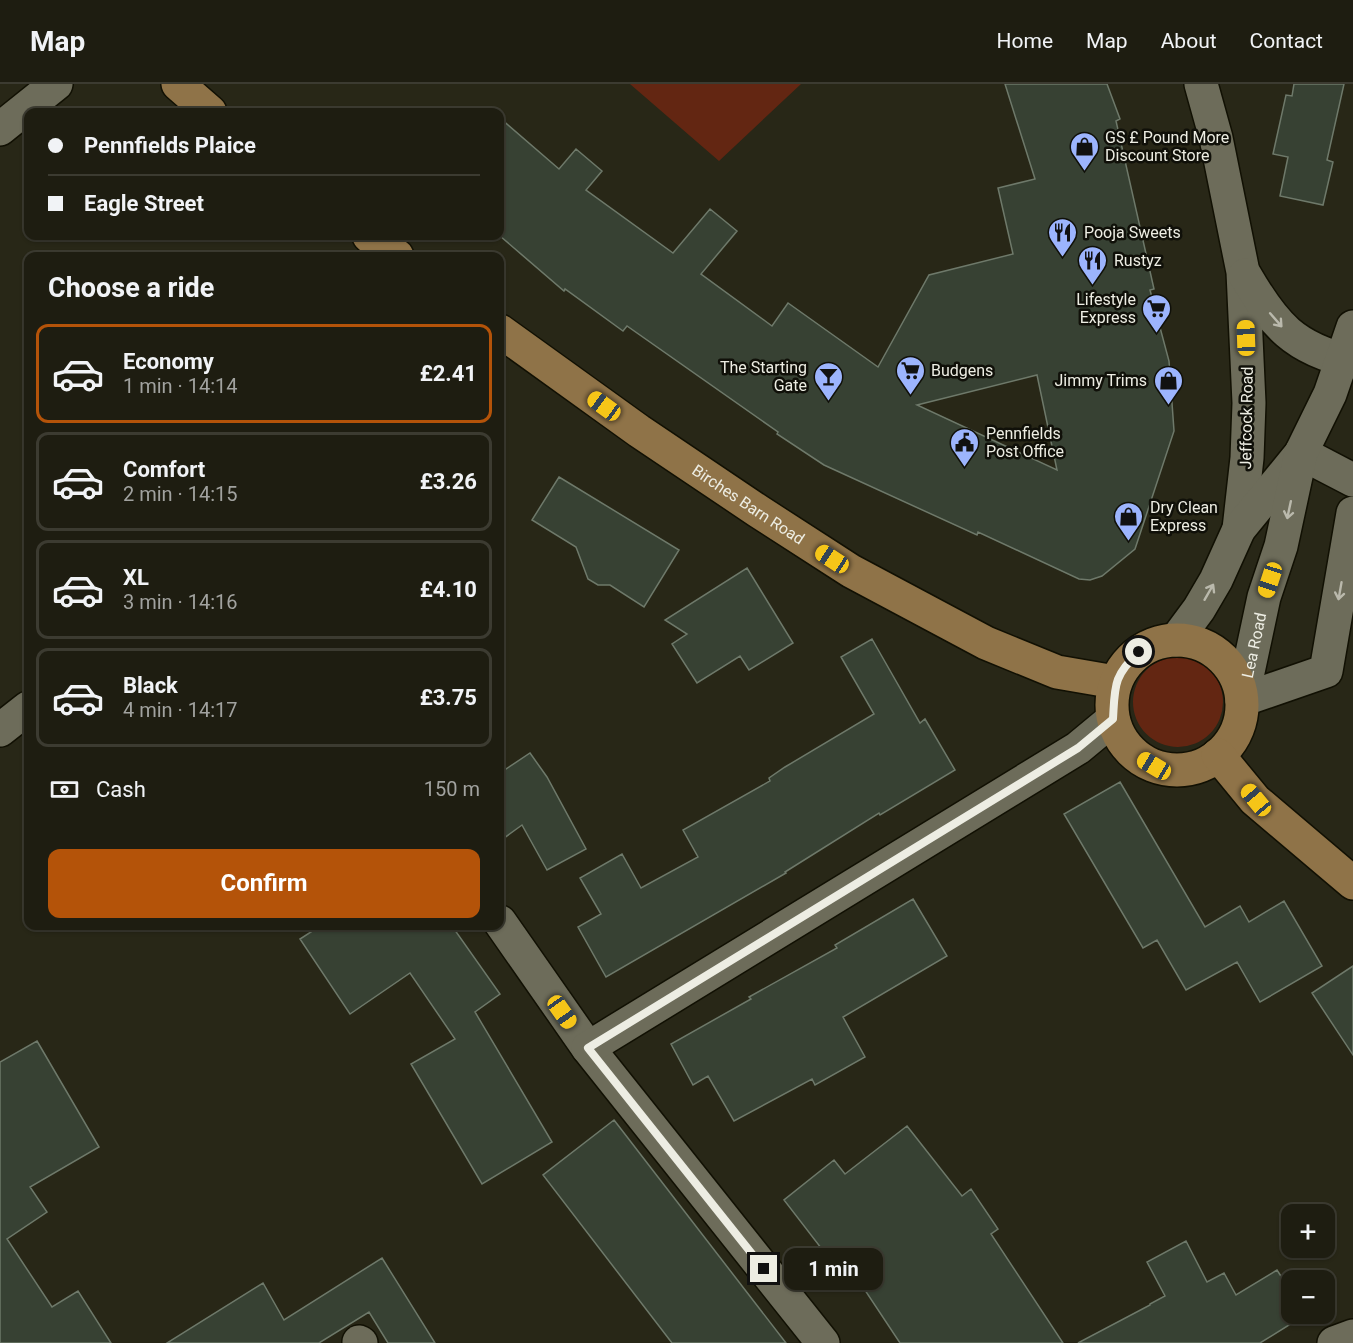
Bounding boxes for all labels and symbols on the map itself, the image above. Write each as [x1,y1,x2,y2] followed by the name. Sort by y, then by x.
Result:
[1105,128,1229,165] place label: GS £ Pound More Discount Store
[1068,130,1100,172] shop icon: GS £ Pound More Discount Store
[1047,216,1079,258] restaurant icon: Pooja Sweets
[1084,223,1181,242] place label: Pooja Sweets
[1077,244,1109,286] restaurant icon: Rustyz
[1114,251,1162,270] place label: Rustyz
[1076,290,1136,327] place label: Lifestyle Express
[1141,292,1173,334] supermarket icon: Lifestyle Express
[1269,312,1282,328] one-way arrow
[1236,320,1256,356] car
[894,354,926,396] supermarket icon: Budgens
[720,358,807,395] place label: The Starting Gate
[812,360,844,402] bar icon: The Starting Gate
[931,361,993,380] place label: Budgens
[1152,364,1184,406] shop icon: Jimmy Trims
[1236,366,1257,470] street label: Jeffcock Road
[1054,371,1147,390] place label: Jimmy Trims
[584,388,624,424] car
[986,424,1064,461] place label: Pennfields Post Office
[949,426,981,468] public building icon: Pennfields Post Office
[689,461,808,549] street label: Birches Barn Road
[1150,498,1218,535] place label: Dry Clean Express
[1113,500,1145,542] shop icon: Dry Clean Express
[1282,500,1294,519] one-way arrow
[812,542,852,576] car
[1256,560,1284,600] car
[1334,581,1345,600] one-way arrow
[1204,584,1216,601] one-way arrow
[1238,611,1270,680] street label: Lea Road
[1125,638,1152,665] route start
[1134,749,1174,783] car
[1238,780,1274,820] car
[544,992,580,1032] car
[785,1248,884,1290] callout: 1 min
[750,1255,777,1282] route end

